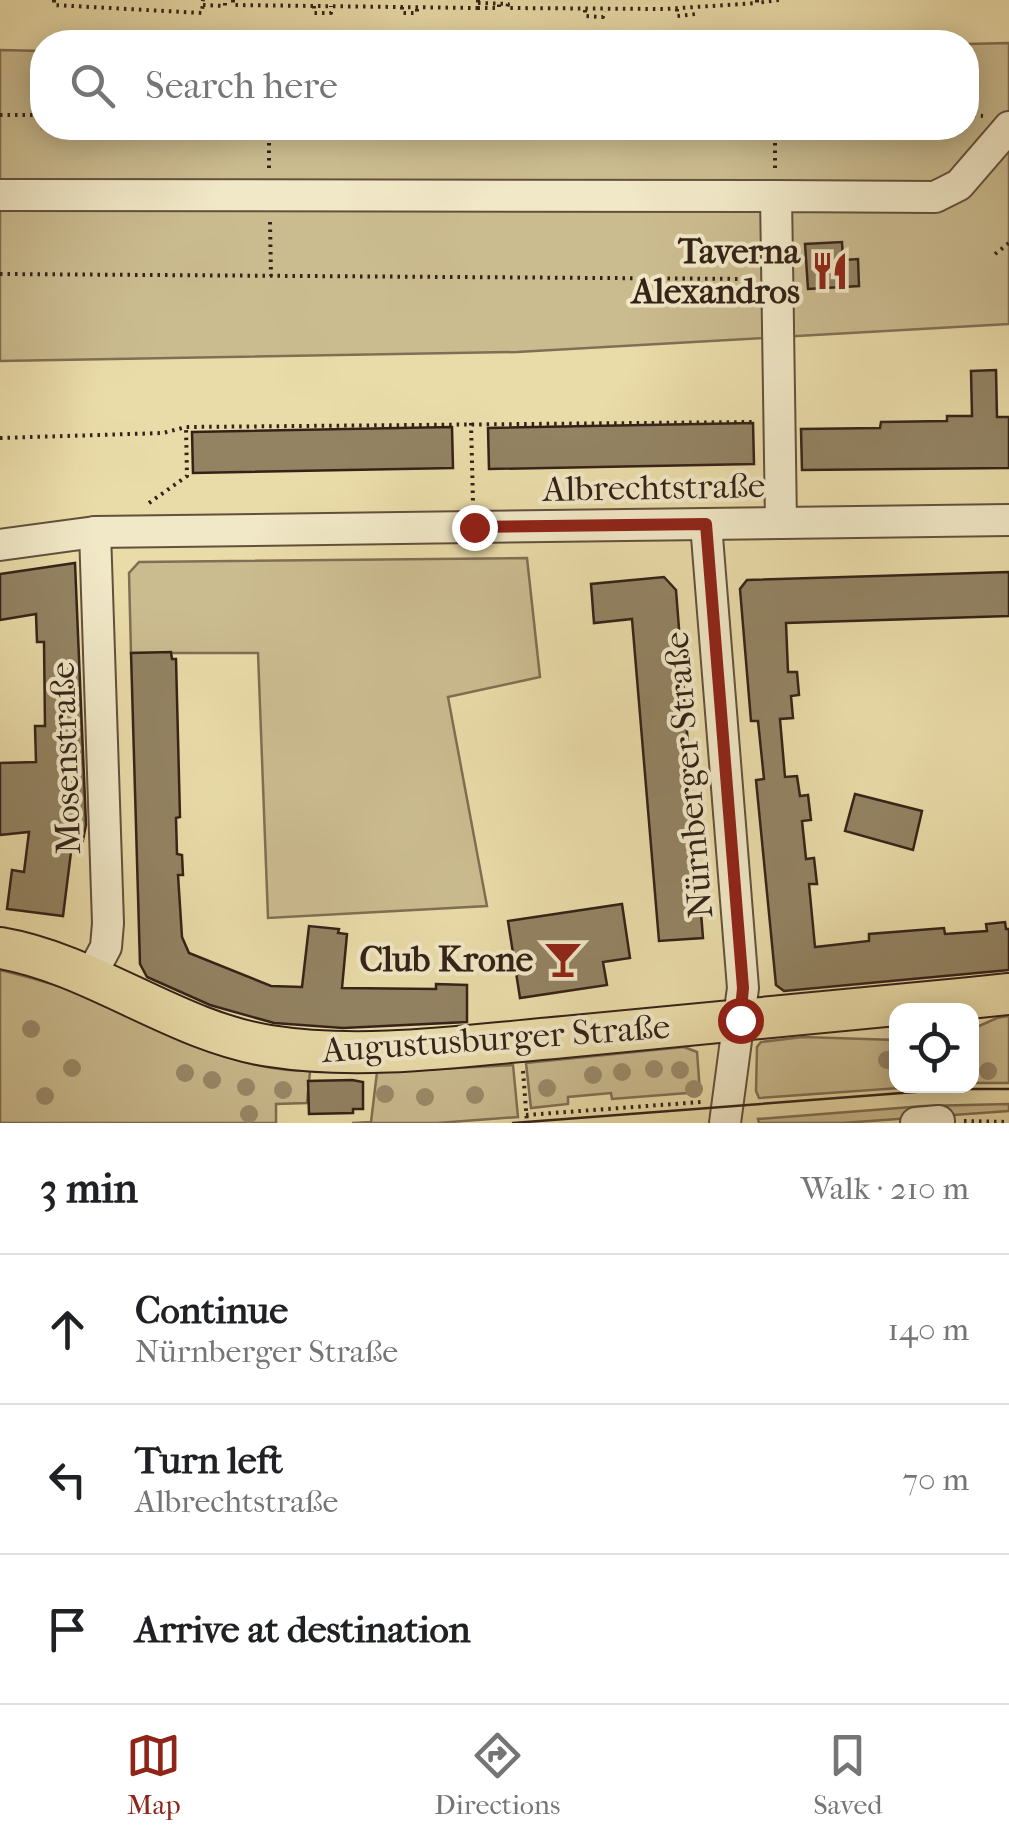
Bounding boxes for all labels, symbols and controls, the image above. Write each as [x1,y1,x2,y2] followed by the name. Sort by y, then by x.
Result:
[30,30,979,140] search box
[65,58,120,113] icon: search
[145,63,338,108] text: Search here
[630,231,801,312] place label: Taverna Alexandros
[809,250,851,292] restaurant icon: Taverna Alexandros
[540,465,766,510] street label: Albrechtstraße
[452,505,498,551] route end
[656,630,721,920] street label: Nürnberger Straße
[42,661,89,855] street label: Mosenstraße
[542,938,584,980] bar icon: Club Krone
[359,939,534,980] place label: Club Krone
[718,998,764,1044] route start
[889,1003,979,1093] map controls
[889,1003,979,1093] button: locate
[319,1006,671,1071] street label: Augustusburger Straße
[40,1164,138,1213] text: 3 min
[801,1170,969,1207] text: Walk · 210 m
[135,1288,288,1333] text: Continue
[40,1302,95,1357] icon: ahead
[888,1311,969,1348] text: 140 m
[135,1333,398,1370] text: Nürnberger Straße
[135,1438,283,1483] text: Turn left
[40,1452,95,1507] icon: left
[903,1461,969,1498] text: 70 m
[135,1483,338,1520] text: Albrechtstraße
[40,1602,95,1657] icon: arrive
[135,1607,471,1652] text: Arrive at destination
[126,1728,181,1821] tab: Map
[434,1728,560,1821] tab: Directions
[813,1728,883,1821] tab: Saved

